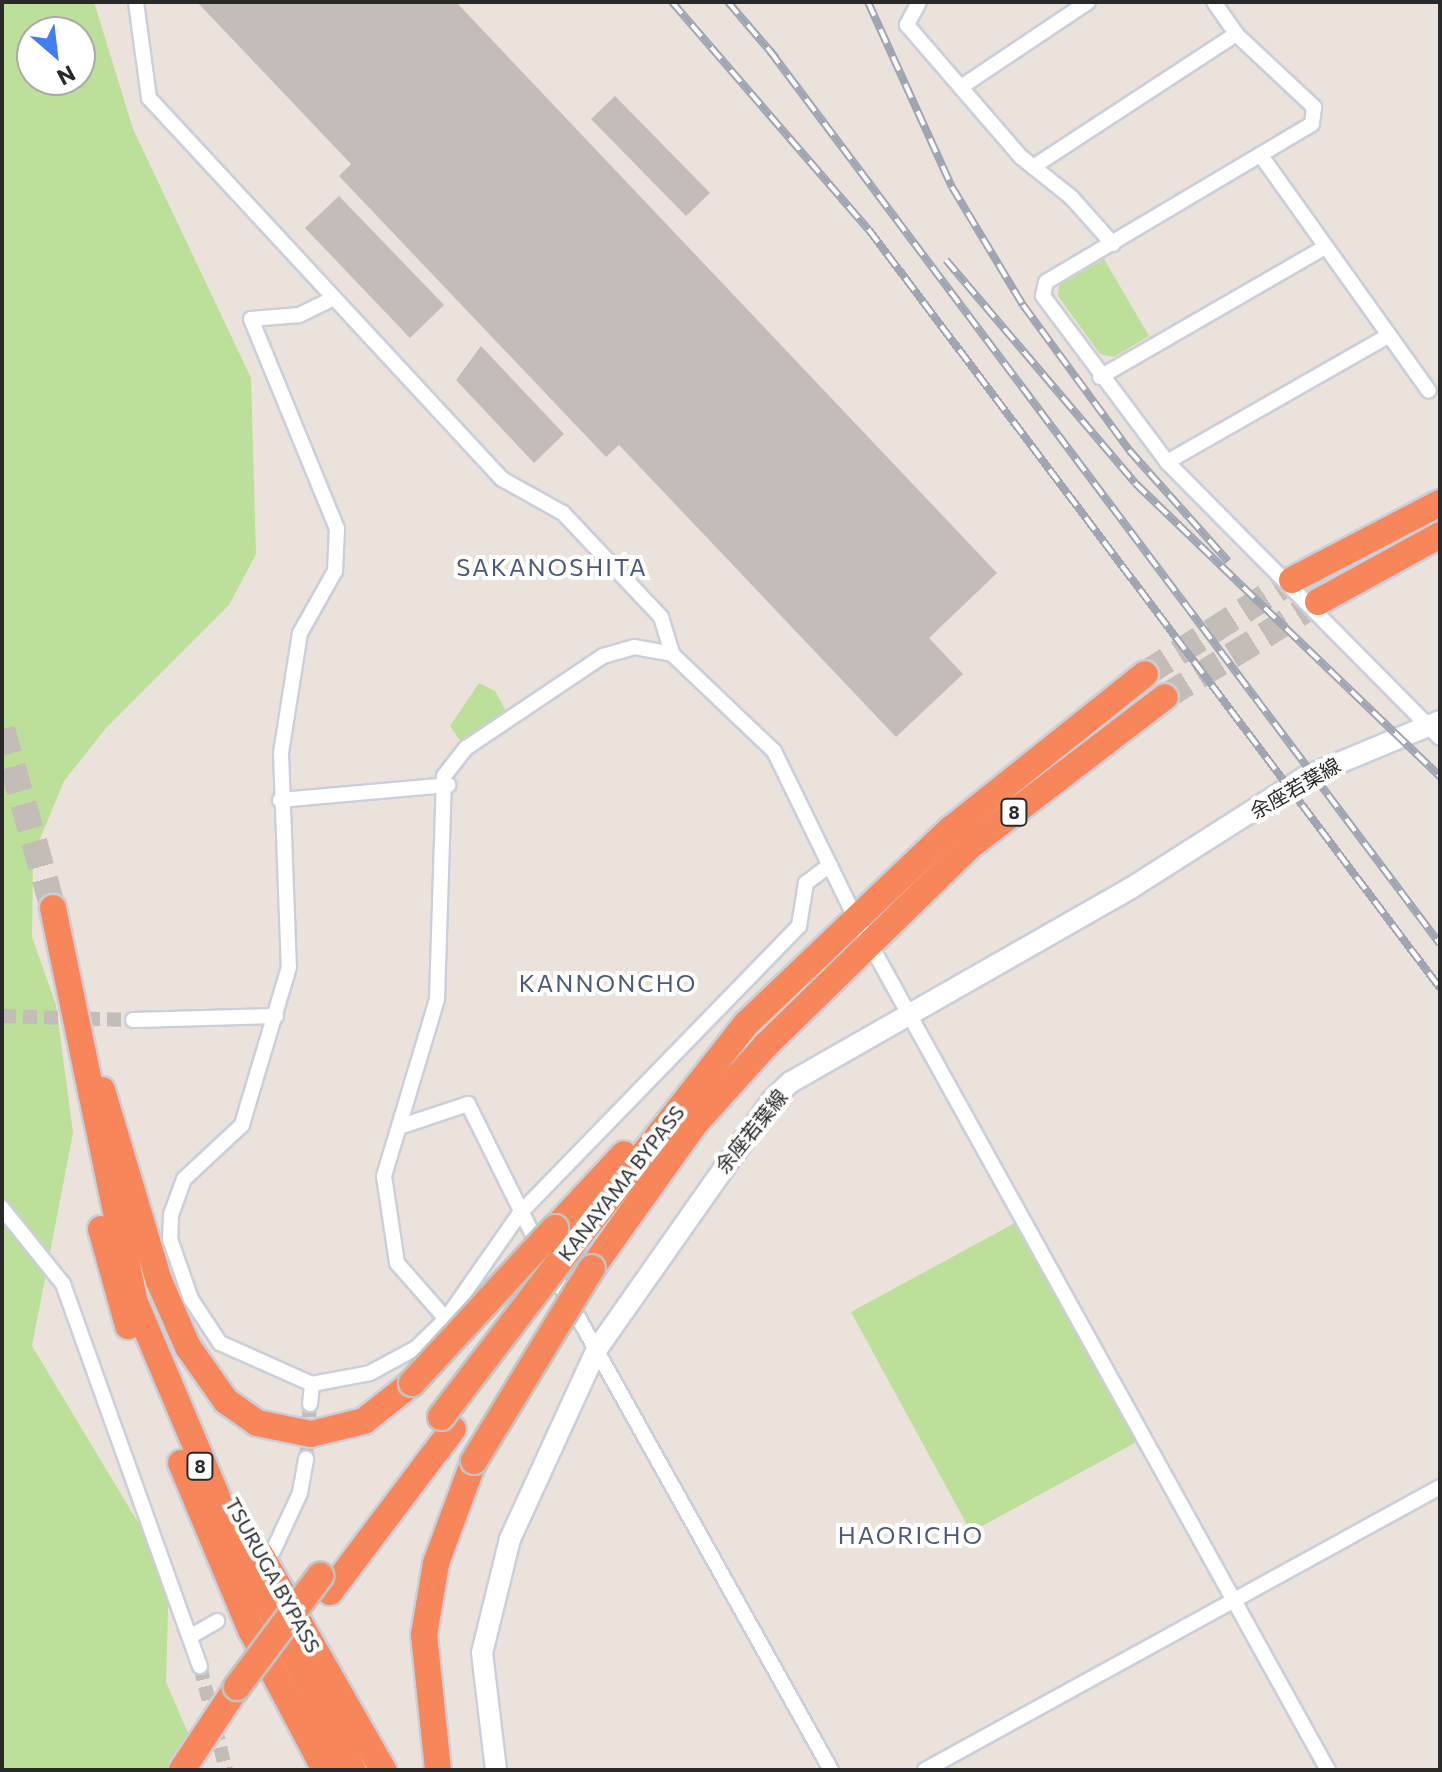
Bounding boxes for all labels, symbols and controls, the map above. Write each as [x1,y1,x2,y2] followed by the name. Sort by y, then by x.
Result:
[16,16,96,96] north arrow
[53,60,80,92] text: N
[456,553,648,581] district label: SAKANOSHITA
[1246,753,1344,823] street label: 余座若葉線
[1000,798,1028,826] road number: 8
[519,969,697,997] district label: KANNONCHO
[710,1085,792,1177] street label: 余座若葉線
[553,1101,689,1265] street label: KANAYAMA BYPASS
[186,1452,214,1480] road number: 8
[220,1493,326,1657] street label: TSURUGA BYPASS
[838,1521,984,1549] district label: HAORICHO

